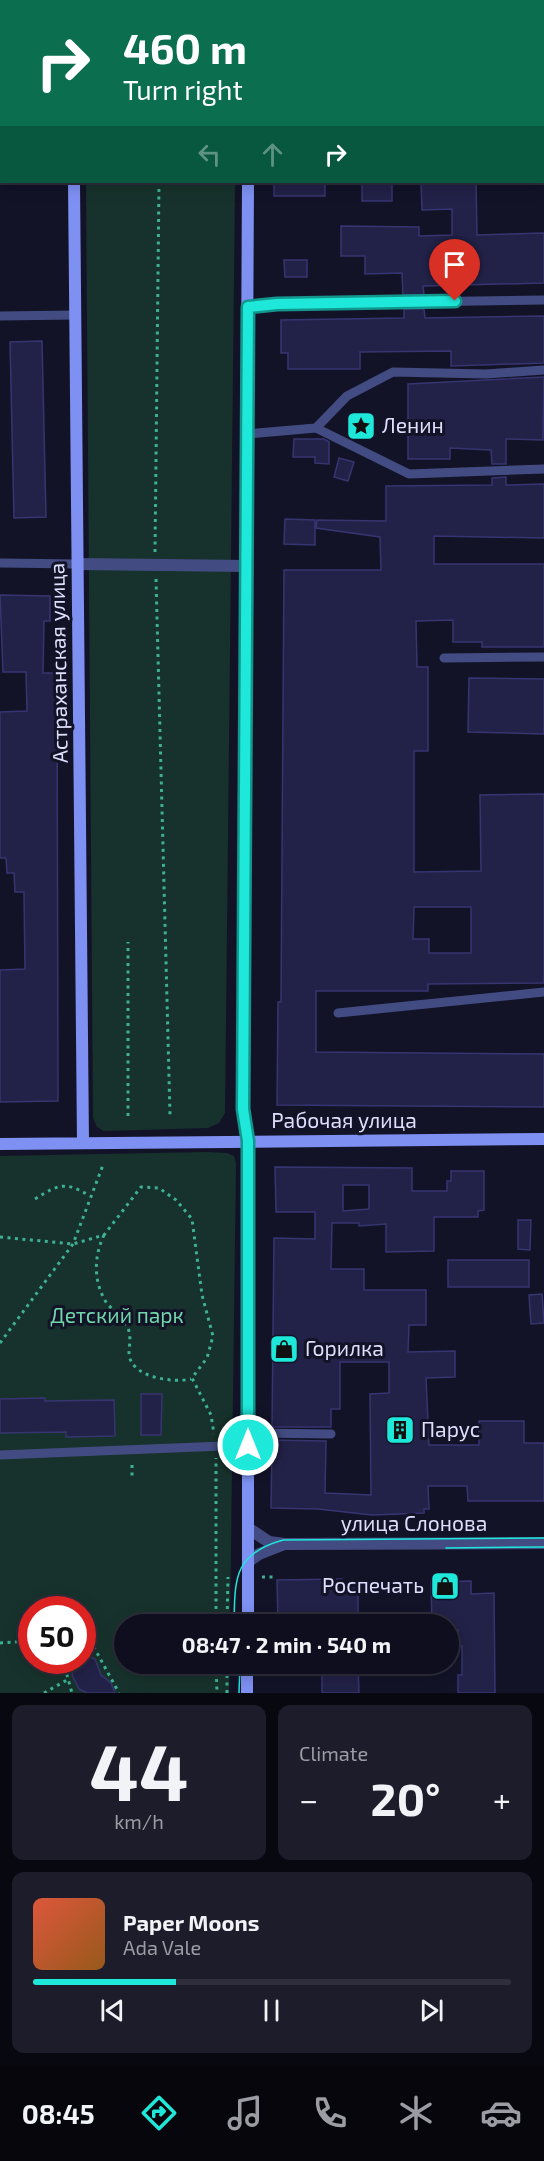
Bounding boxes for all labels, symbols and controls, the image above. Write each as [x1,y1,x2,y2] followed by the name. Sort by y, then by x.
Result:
[123,22,247,72] text: 460 m
[24,24,102,102] icon: right
[123,73,243,105] text: Turn right
[193,138,226,171] icon: left
[256,138,289,171] icon: ahead
[319,138,352,171] icon: right
[429,239,480,301] pin
[438,248,471,281] icon: arrive
[345,410,377,442] place icon: Ленин
[382,412,444,437] place label: Ленин
[43,563,73,763] street label: Астраханская улица
[271,1107,417,1133] street label: Рабочая улица
[50,1302,184,1327] park label: Детский парк
[268,1333,300,1365] shop icon: Горилка
[305,1335,384,1360] place label: Горилка
[216,1413,280,1477] position arrow
[384,1414,416,1446] building icon: Парус
[421,1416,480,1442] place label: Парус
[341,1510,487,1536] street label: улица Слонова
[429,1570,461,1602] shop icon: Роспечать
[322,1572,424,1597] place label: Роспечать
[18,1596,96,1674] speed limit sign: 50
[182,1631,391,1657] text: 08:47 · 2 min · 540 m
[89,1723,189,1817] text: 44
[299,1741,368,1765] text: Climate
[371,1771,441,1825] text: 20°
[299,1779,318,1819] text: −
[493,1779,511,1819] text: +
[114,1809,164,1833] text: km/h
[123,1909,259,1935] text: Paper Moons
[123,1935,201,1959] text: Ada Vale
[96,1994,129,2027] icon: previous
[255,1994,288,2027] icon: pause
[415,1994,448,2027] icon: next
[138,2092,180,2134] icon: directions
[224,2092,266,2134] icon: music
[309,2092,351,2134] icon: phone
[395,2092,437,2134] icon: climate
[480,2092,522,2134] icon: car
[22,2097,95,2129] text: 08:45

